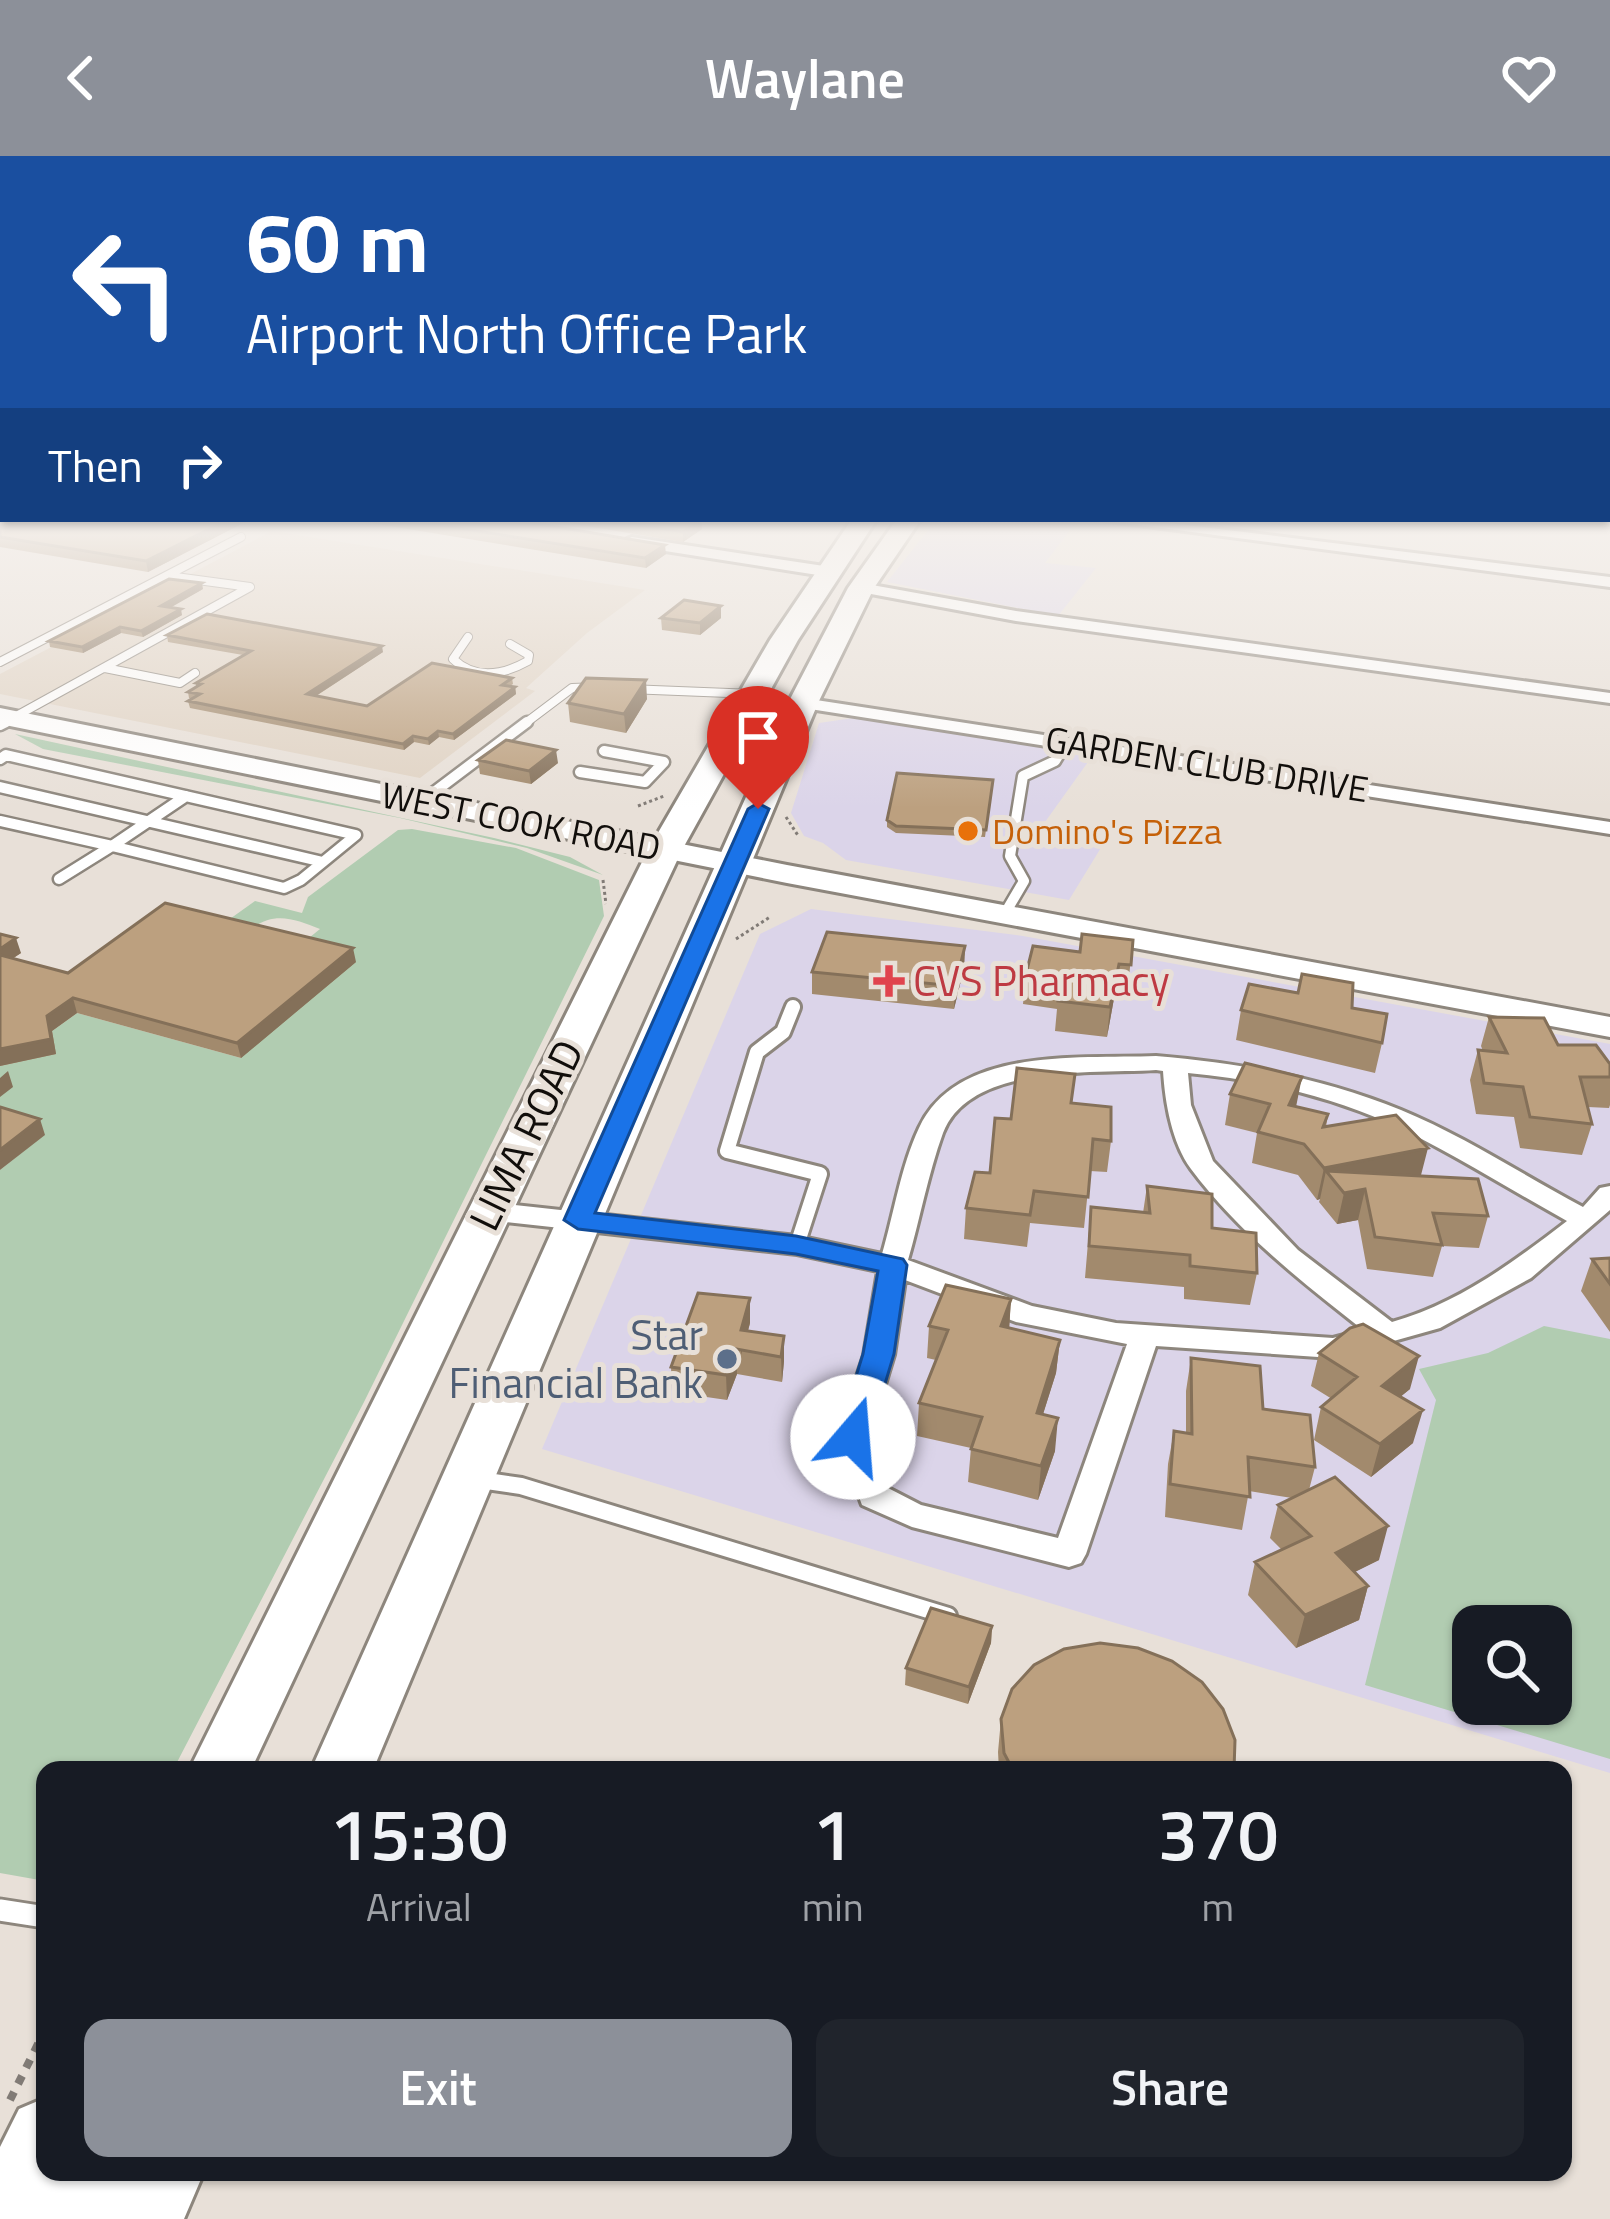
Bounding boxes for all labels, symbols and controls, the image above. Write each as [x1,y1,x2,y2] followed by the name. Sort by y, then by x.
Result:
[705,37,905,119] text: Waylane
[48,45,114,111] icon: back
[1496,45,1562,111] icon: heart
[246,177,429,305] text: 60 m
[48,204,204,360] icon: left
[246,292,807,374] text: Airport North Office Park
[48,431,143,499] text: Then
[167,432,233,498] icon: right
[707,686,809,809] pin
[725,704,791,770] icon: arrive
[1042,711,1372,816] street label: GARDEN CLUB DRIVE
[377,766,665,875] street label: WEST COOK ROAD
[992,803,1222,858] place label: Domino's Pizza
[955,818,981,844] marker: Domino's Pizza
[913,948,1170,1012] place label: CVS Pharmacy
[876,968,902,994] marker: CVS Pharmacy
[451,1028,599,1241] street label: LIMA ROAD
[448,1302,703,1414] place label: Star Financial Bank
[714,1346,740,1372] marker: Star Financial Bank
[790,1374,916,1500] position arrow
[1452,1605,1572,1725] map controls
[1452,1605,1572,1725] button: search
[330,1778,508,1888] text: 15:30
[813,1778,853,1888] text: 1
[1157,1778,1278,1888] text: 370
[366,1877,472,1936] text: Arrival
[802,1877,864,1936] text: min
[1202,1877,1234,1936] text: m
[84,2019,792,2157] button: Exit
[816,2019,1524,2157] button: Share

